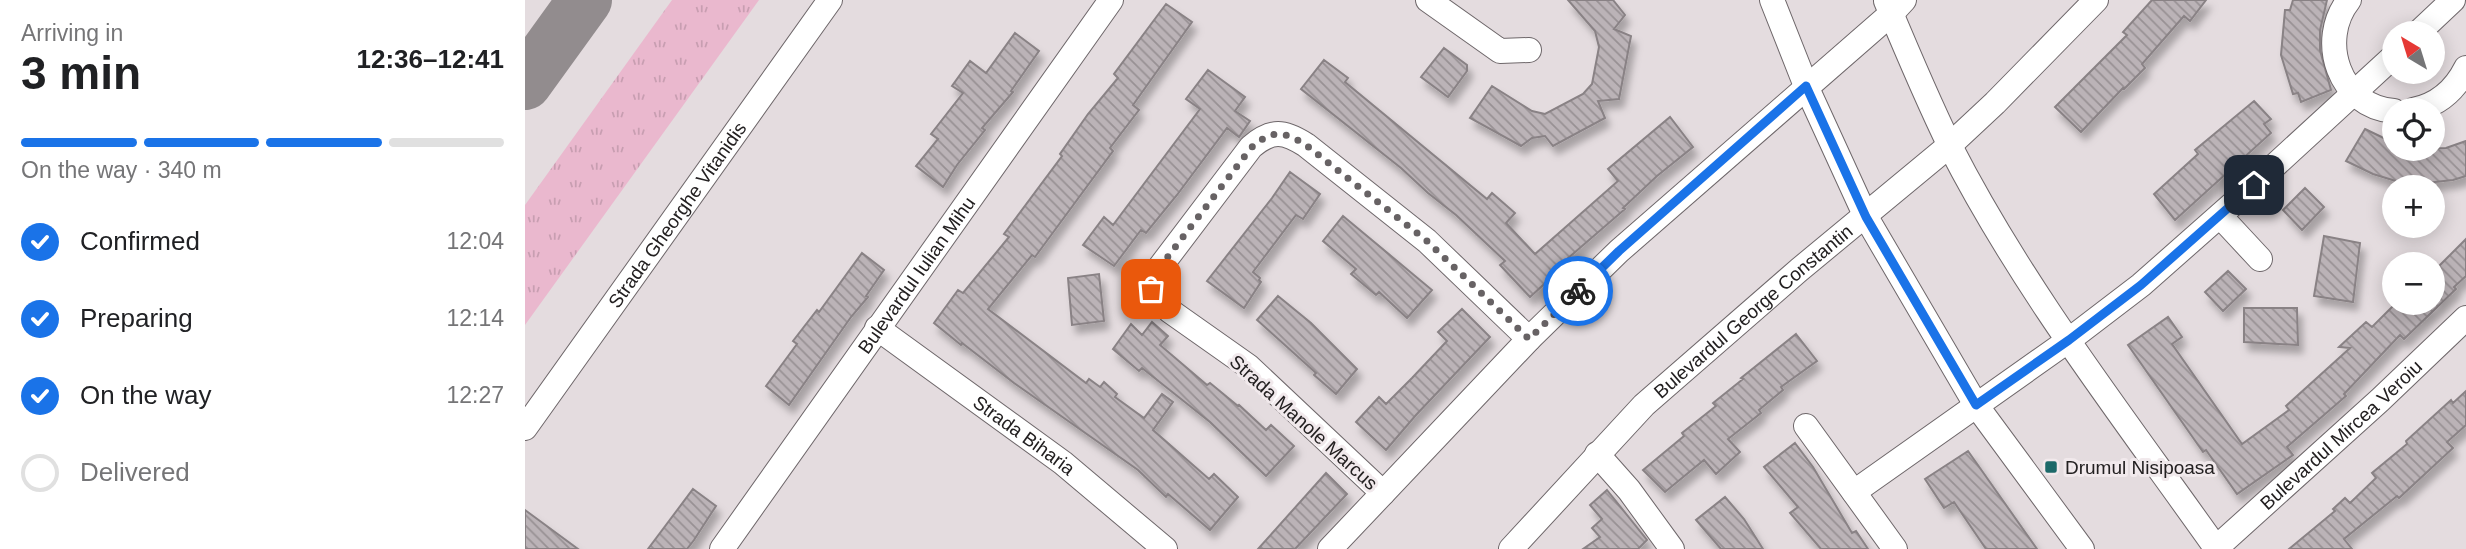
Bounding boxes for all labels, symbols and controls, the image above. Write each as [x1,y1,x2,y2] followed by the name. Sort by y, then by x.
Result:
[21,20,123,46] text: Arriving in
[2382,21,2445,84] north arrow
[2382,21,2445,315] map controls
[357,44,504,74] text: 12:36–12:41
[21,47,141,99] text: 3 min
[2382,98,2445,161] button: locate
[604,118,751,312] street label: Strada Gheorghe Vitanidis
[2224,155,2284,215] pin
[21,157,222,183] text: On the way · 340 m
[2235,166,2273,204] icon: home
[2382,175,2445,238] button: +
[854,193,979,358] street label: Bulevardul Iulian Mihu
[1650,220,1857,402] street label: Bulevardul George Constantin
[21,223,59,261] icon: check
[80,226,200,256] text: Confirmed
[446,228,504,254] text: 12:04
[2382,252,2445,315] button: −
[1543,256,1613,326] courier
[1121,259,1181,319] pin
[1132,270,1170,308] icon: bag
[1559,272,1597,310] icon: bike
[21,300,59,338] icon: check
[80,303,193,333] text: Preparing
[446,305,504,331] text: 12:14
[1226,351,1382,494] street label: Strada Manole Marcus
[2256,356,2426,514] street label: Bulevardul Mircea Veroiu
[21,377,59,415] icon: check
[80,380,212,410] text: On the way
[446,382,504,408] text: 12:27
[969,391,1079,480] street label: Strada Biharia
[80,457,190,487] text: Delivered
[2065,457,2215,478] place label: Drumul Nisipoasa
[2043,459,2059,475] marker: Drumul Nisipoasa

